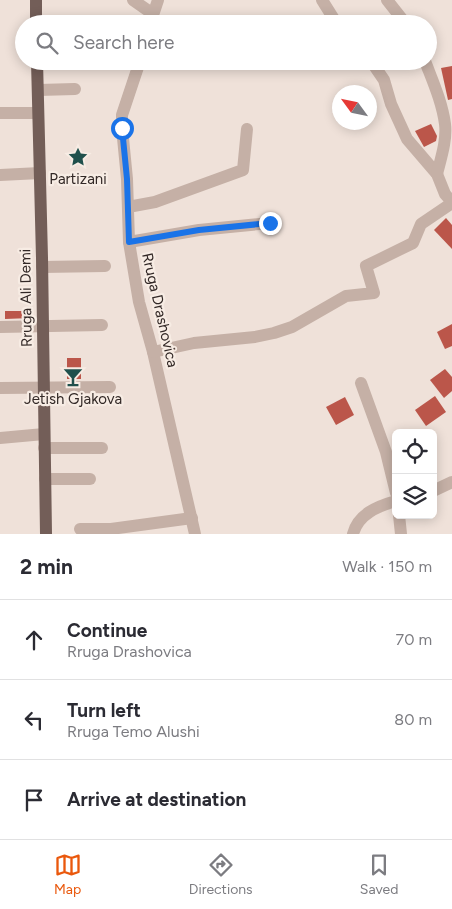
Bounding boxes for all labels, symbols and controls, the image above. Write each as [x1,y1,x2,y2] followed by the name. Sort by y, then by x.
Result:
[15,15,437,70] search box
[33,29,61,57] icon: search
[73,31,175,54] text: Search here
[332,85,377,130] north arrow
[111,117,134,140] route start
[67,146,89,168] place icon: Partizani
[49,170,107,188] place label: Partizani
[259,212,282,235] route end
[16,249,36,347] street label: Rruga Ali Demi
[138,251,182,369] street label: Rruga Drashovica
[62,366,84,388] bar icon: Jetish Gjakova
[24,390,122,408] place label: Jetish Gjakova
[392,429,437,519] map controls
[392,429,437,474] button: locate
[392,474,437,519] button: layers
[20,554,73,579] text: 2 min
[342,557,432,576] text: Walk · 150 m
[67,619,147,642] text: Continue
[20,626,48,654] icon: ahead
[396,630,432,649] text: 70 m
[67,642,192,661] text: Rruga Drashovica
[67,699,141,722] text: Turn left
[20,706,48,734] icon: left
[394,710,432,729] text: 80 m
[67,722,200,741] text: Rruga Temo Alushi
[20,786,48,814] icon: arrive
[67,788,246,811] text: Arrive at destination
[54,851,82,898] tab: Map
[189,851,253,898] tab: Directions
[360,851,398,898] tab: Saved

